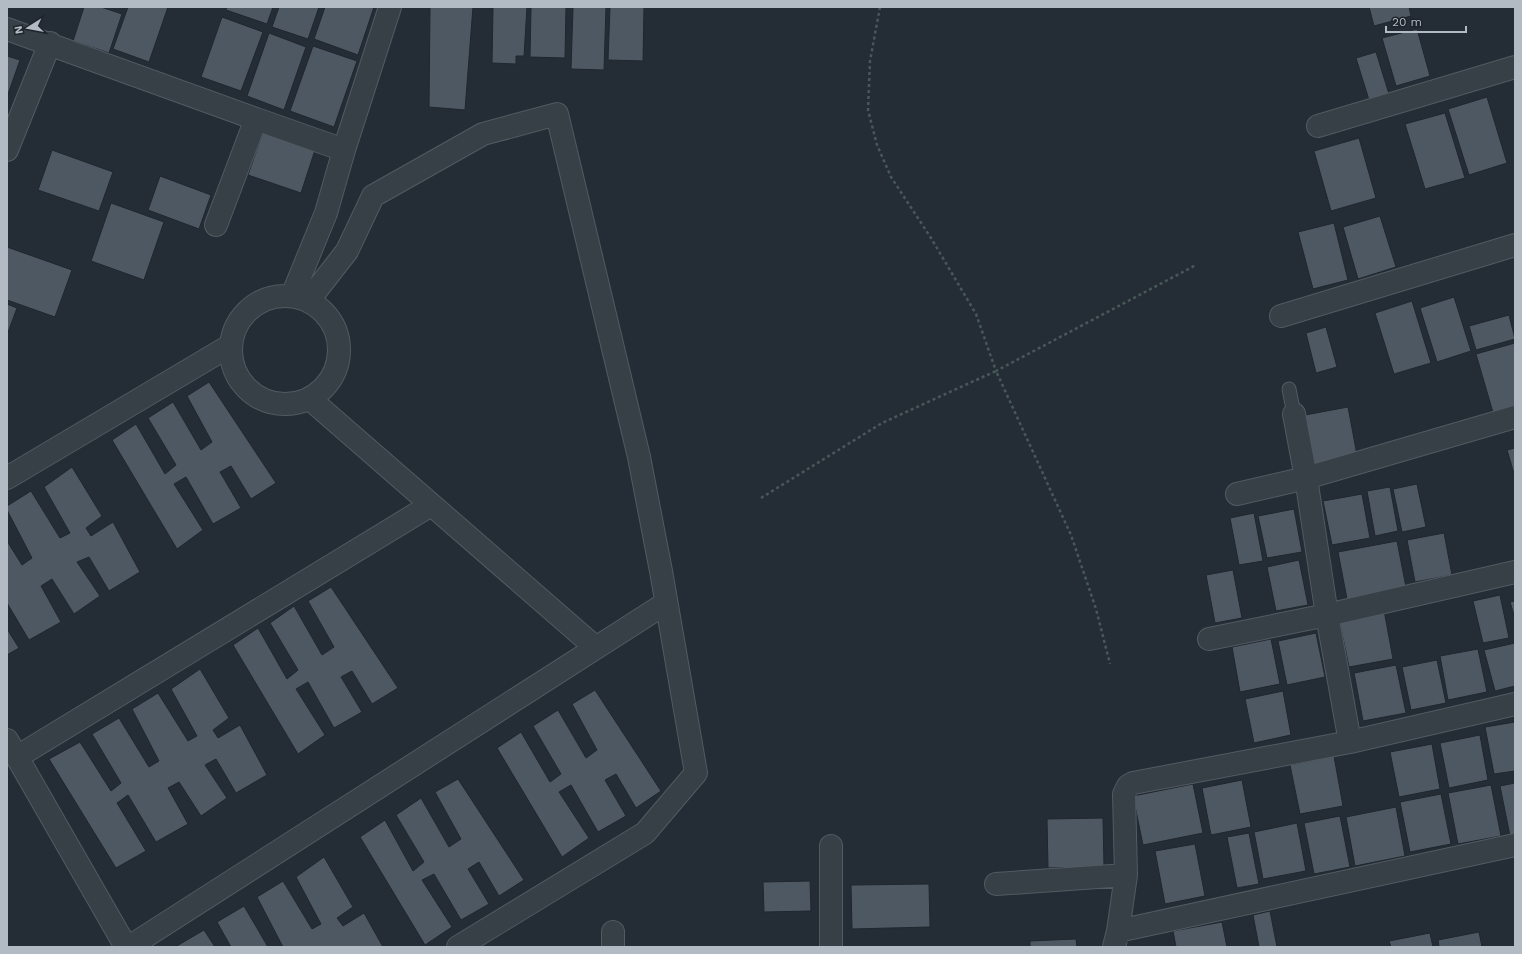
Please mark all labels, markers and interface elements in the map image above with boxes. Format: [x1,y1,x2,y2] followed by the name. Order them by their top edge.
[8,8,48,48] north arrow
[1386,8,1466,34] scale bar
[1392,15,1422,29] text: 20 m
[12,25,26,35] text: N

